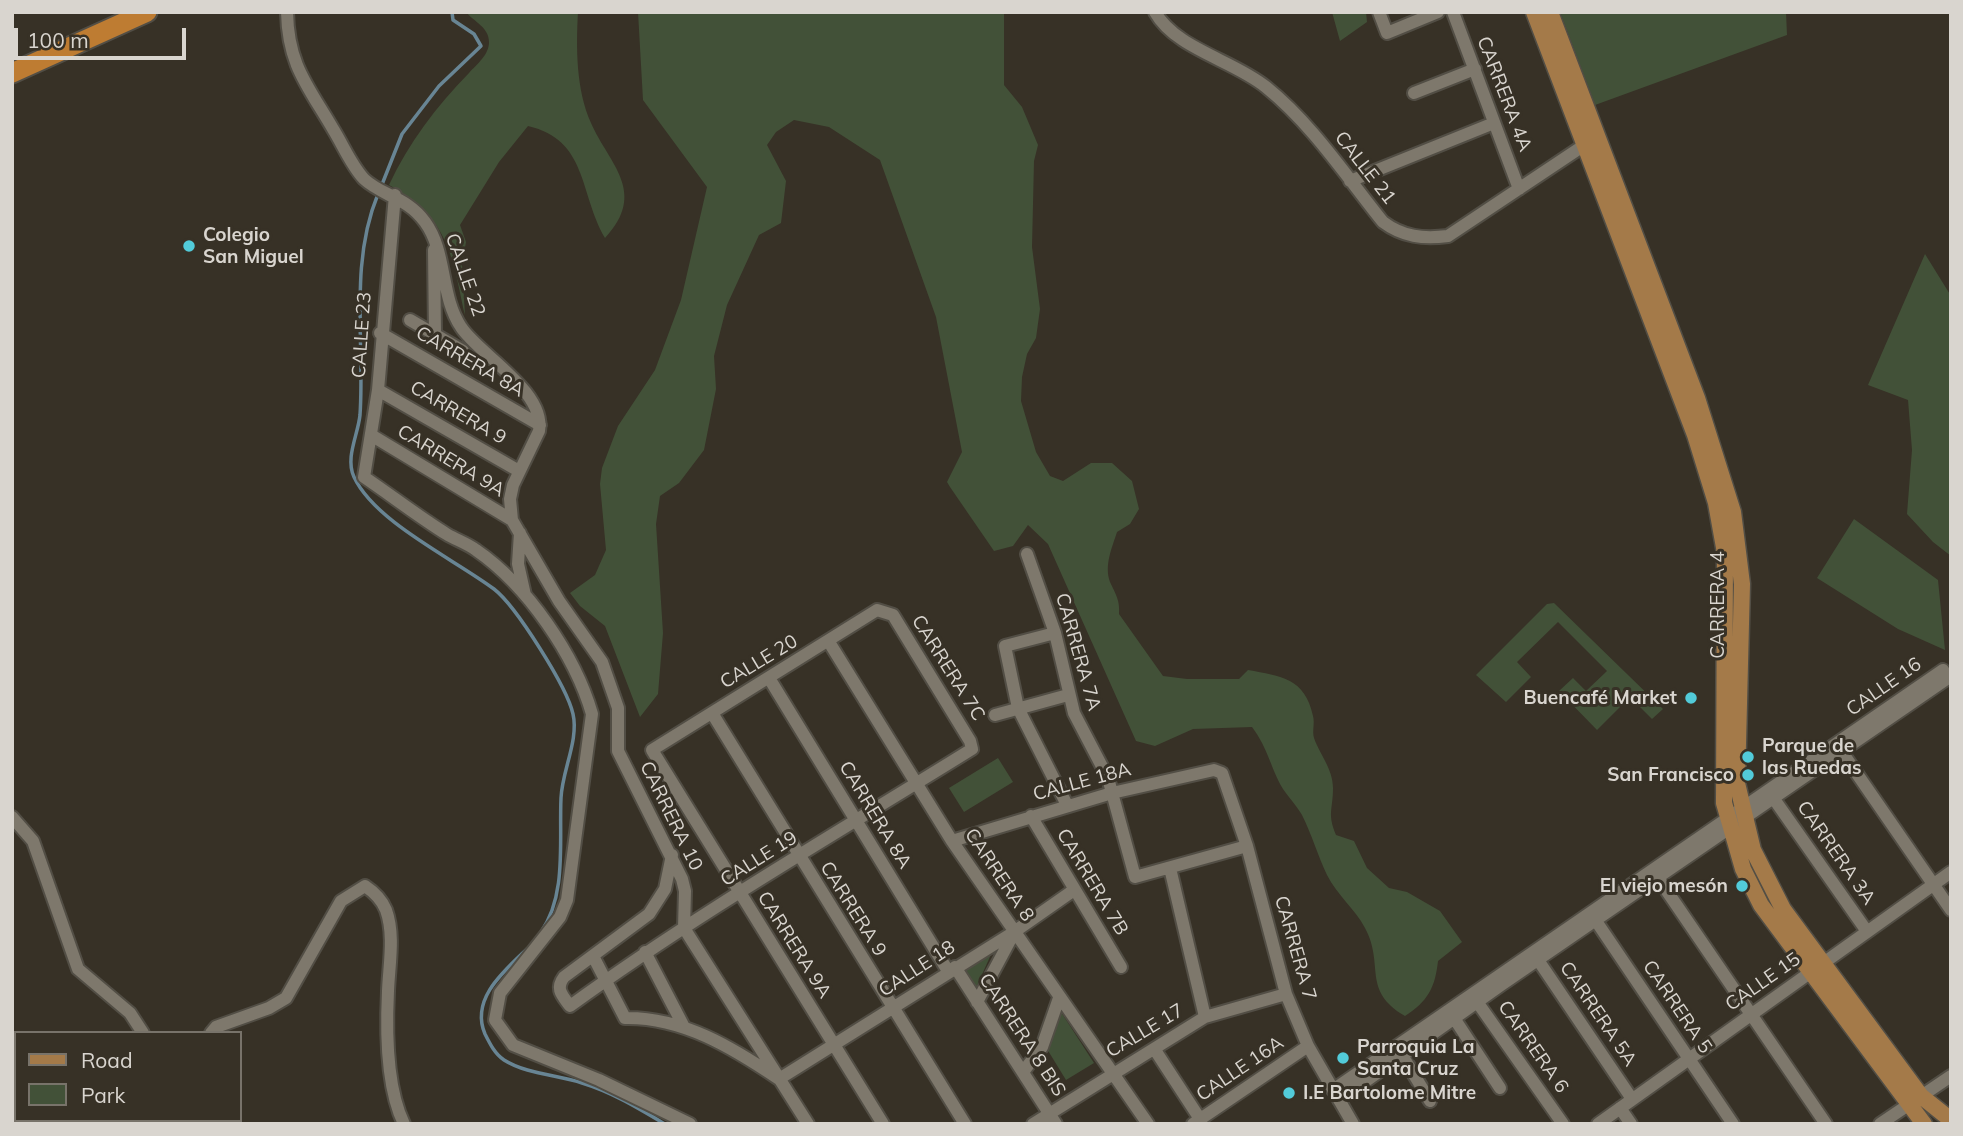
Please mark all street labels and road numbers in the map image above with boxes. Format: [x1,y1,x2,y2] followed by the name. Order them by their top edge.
[1472,33,1536,155] street label: CARRERA 4A
[1329,127,1401,209] street label: CALLE 21
[440,231,490,319] street label: CALLE 22
[348,291,376,379] street label: CALLE 23
[412,322,528,402] street label: CARRERA 8A
[406,376,510,450] street label: CARRERA 9
[393,420,509,502] street label: CARRERA 9A
[1707,551,1729,659] street label: CARRERA 4
[1050,591,1106,713] street label: CARRERA 7A
[906,611,990,725] street label: CARRERA 7C
[716,630,802,694] street label: CALLE 20
[1842,653,1926,721] street label: CALLE 16
[834,757,916,873] street label: CARRERA 8A
[635,758,707,874] street label: CARRERA 10
[1031,758,1133,806] street label: CALLE 18A
[1792,797,1880,909] street label: CARRERA 3A
[960,824,1038,926] street label: CARRERA 8
[1051,825,1133,939] street label: CARRERA 7B
[716,826,802,892] street label: CALLE 19
[815,857,891,961] street label: CARRERA 9
[752,888,836,1002] street label: CARRERA 9A
[1269,893,1321,1003] street label: CARRERA 7
[875,936,959,1002] street label: CALLE 18
[1721,948,1805,1016] street label: CALLE 15
[1638,956,1716,1058] street label: CARRERA 5
[1555,957,1641,1071] street label: CARRERA 5A
[974,969,1070,1101] street label: CARRERA 8 BIS
[1493,996,1573,1098] street label: CARRERA 6
[1102,999,1188,1063] street label: CALLE 17
[1192,1032,1288,1106] street label: CALLE 16A

